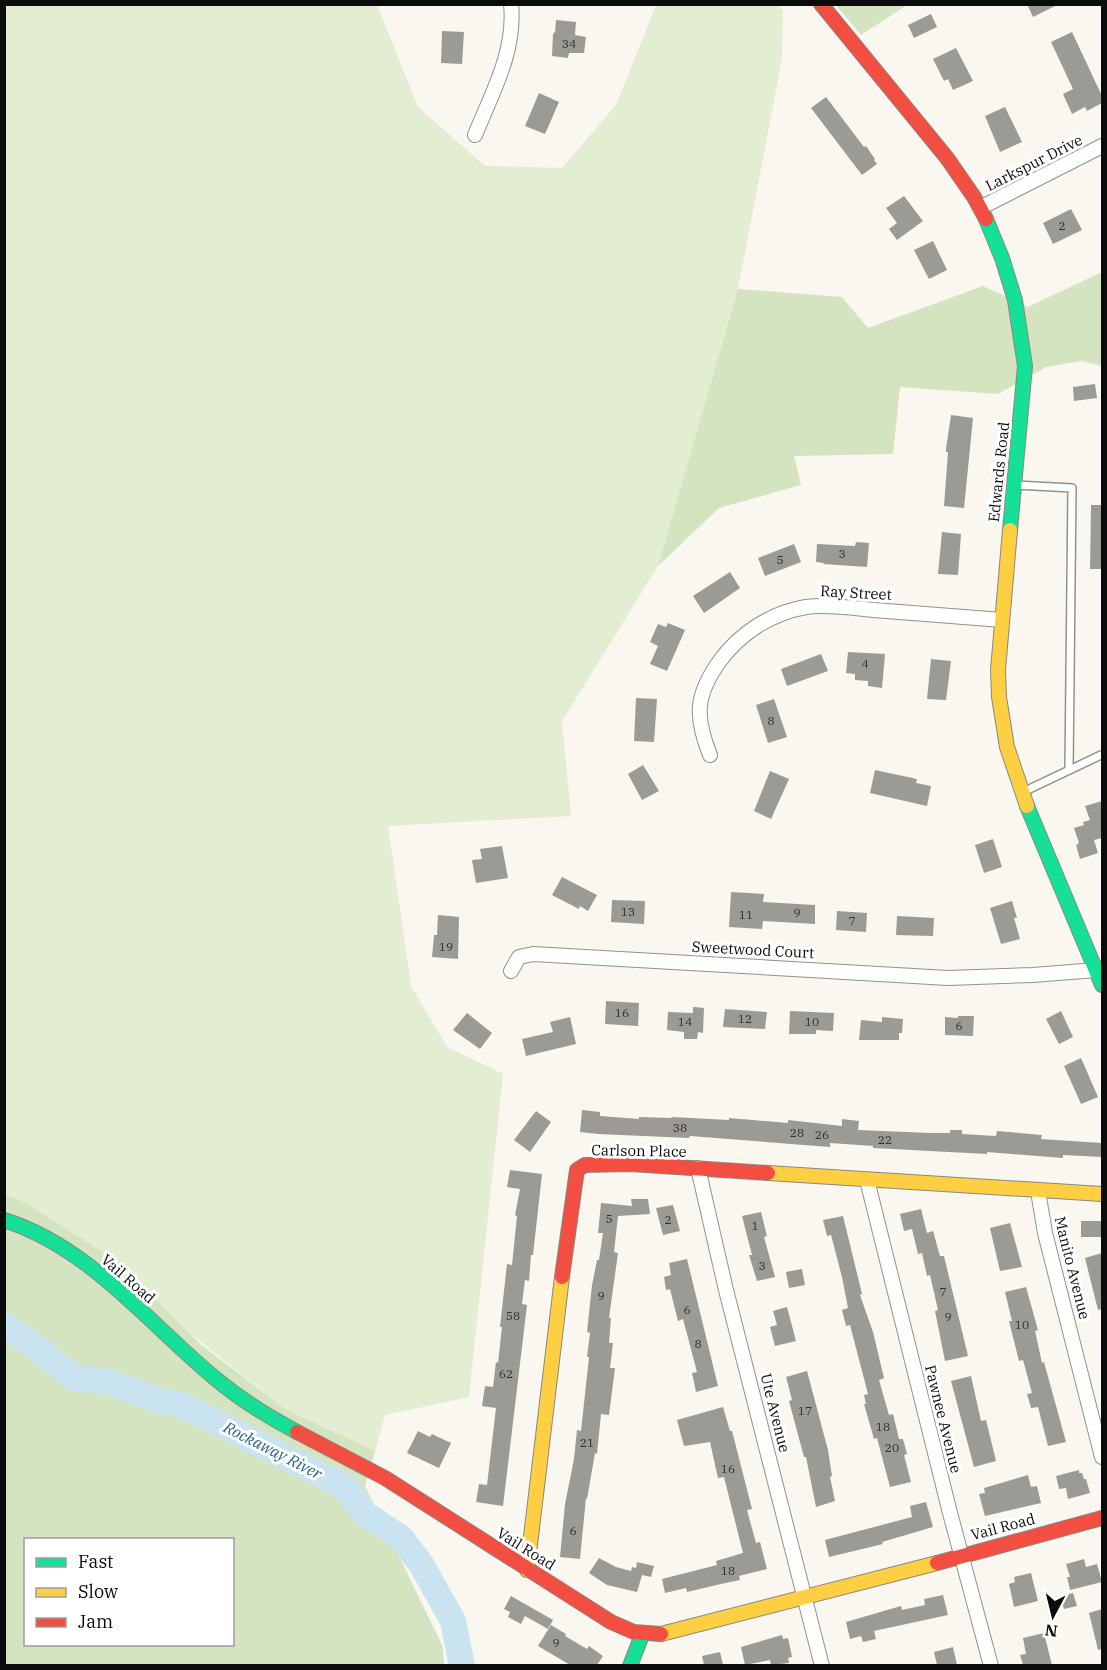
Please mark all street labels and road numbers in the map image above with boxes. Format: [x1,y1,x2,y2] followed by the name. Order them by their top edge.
[982,130,1085,195] street label: Larkspur Drive
[984,421,1013,523] street label: Edwards Road
[820,581,892,604] street label: Ray Street
[691,937,815,962] street label: Sweetwood Court
[591,1140,687,1161] street label: Carlson Place
[1051,1214,1094,1321] street label: Manito Avenue
[97,1250,159,1307] street label: Vail Road
[921,1363,966,1475] street label: Pawnee Avenue
[757,1371,794,1454] street label: Ute Avenue
[969,1509,1037,1544] street label: Vail Road
[493,1523,559,1574] street label: Vail Road

